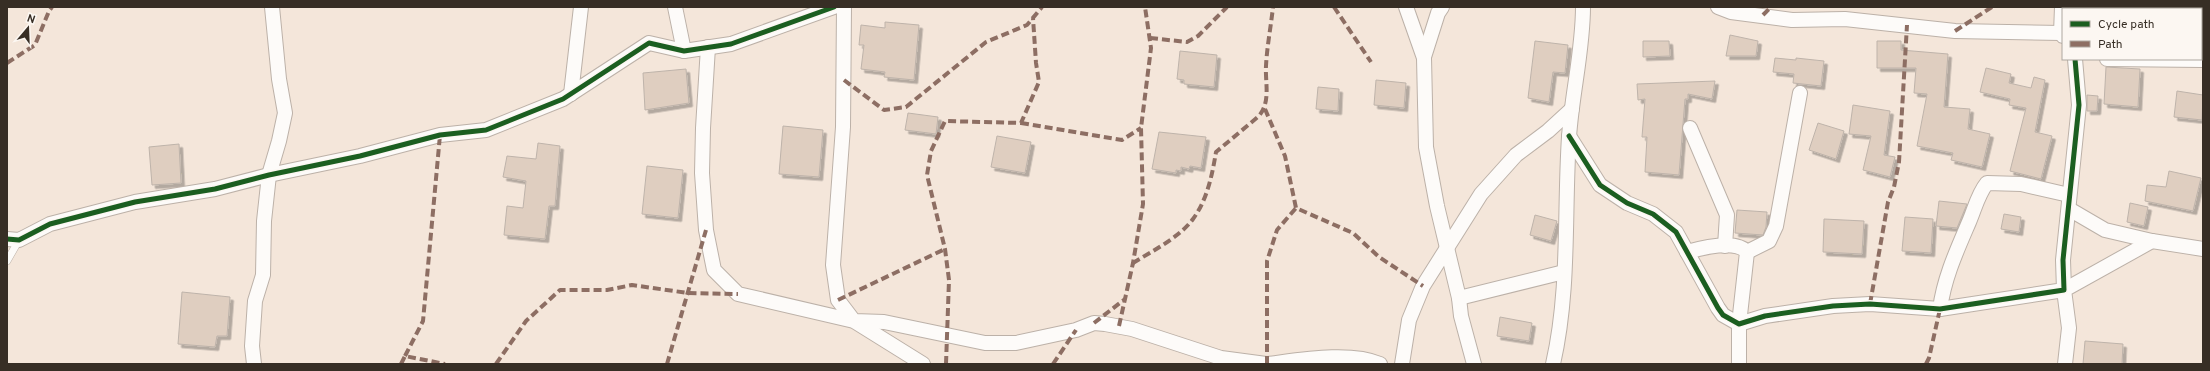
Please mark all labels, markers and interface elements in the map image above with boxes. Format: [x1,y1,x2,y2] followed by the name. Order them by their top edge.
[8,8,48,48] north arrow
[2062,8,2202,60] legend
[25,12,37,27] text: N
[2098,17,2155,33] text: Cycle path
[2098,37,2123,53] text: Path

